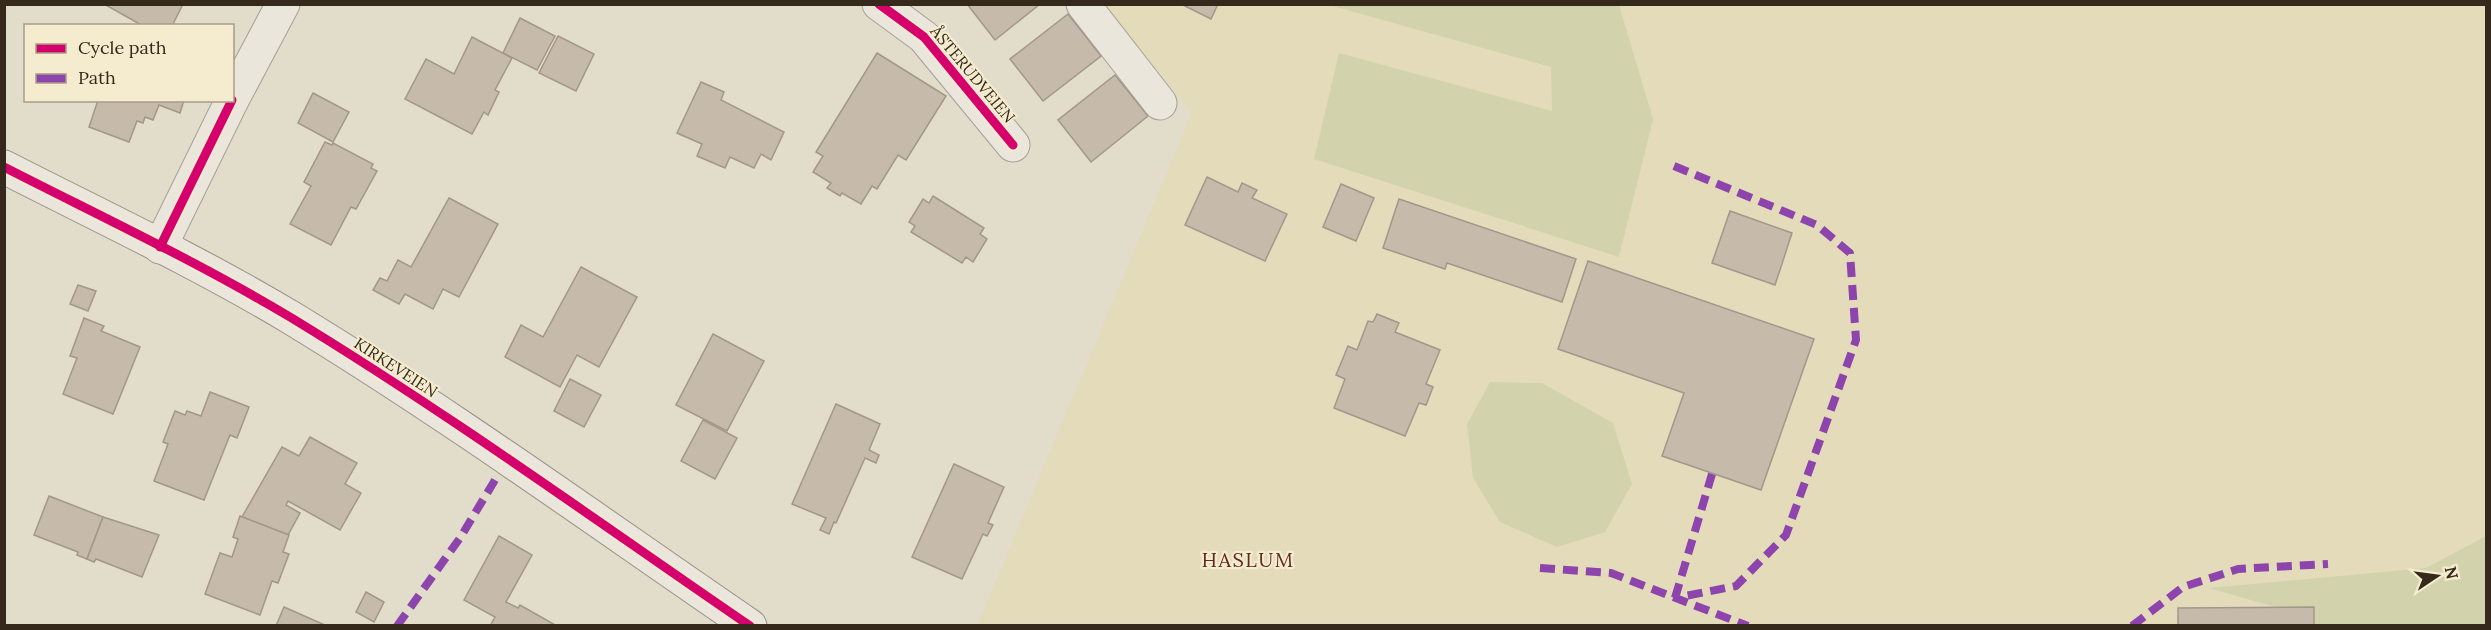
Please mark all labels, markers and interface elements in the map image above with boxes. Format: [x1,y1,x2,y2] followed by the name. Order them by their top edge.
[926,21,1020,127] street label: ÅSTERUDVEIEN
[24,24,234,102] legend
[78,36,167,59] text: Cycle path
[78,66,116,89] text: Path
[351,333,441,401] street label: KIRKEVEIEN
[2407,546,2467,606] north arrow
[1201,547,1295,572] district label: HASLUM
[2440,564,2463,581] text: N

